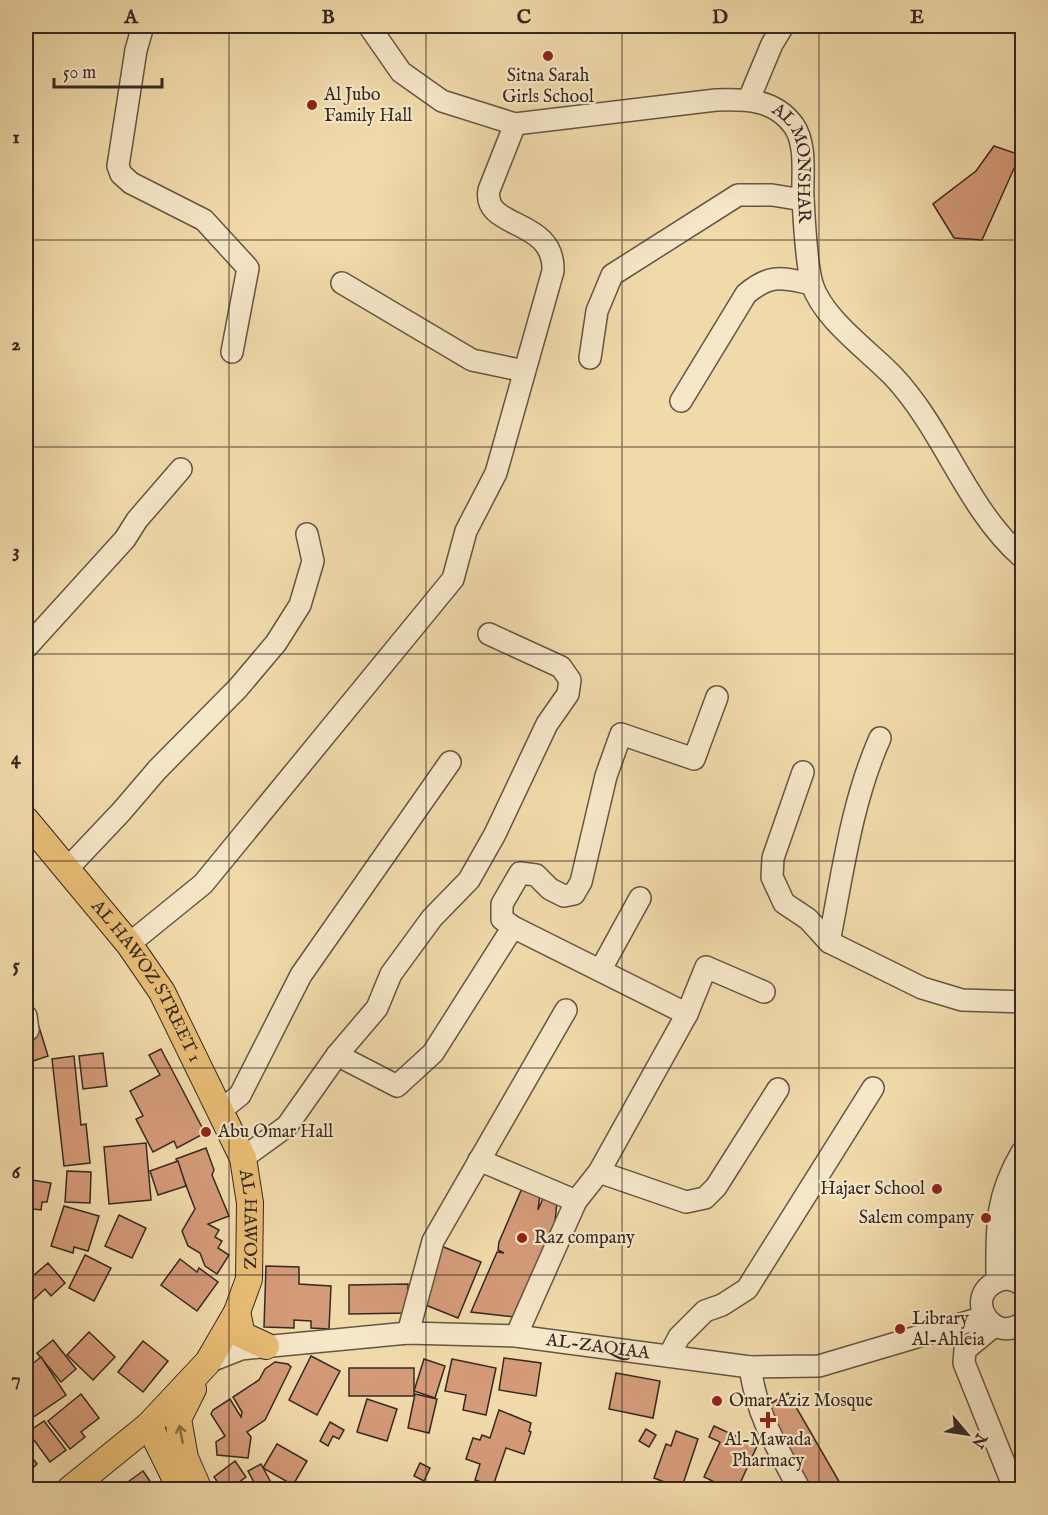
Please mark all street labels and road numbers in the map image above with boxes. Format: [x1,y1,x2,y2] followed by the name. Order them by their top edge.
[766,97,816,225] street label: AL MONSHAR
[85,895,206,1066] street label: AL HAWOZ STREET 1
[233,1167,262,1270] street label: AL HAWOZ
[544,1328,652,1365] street label: AL-ZAQIAA

